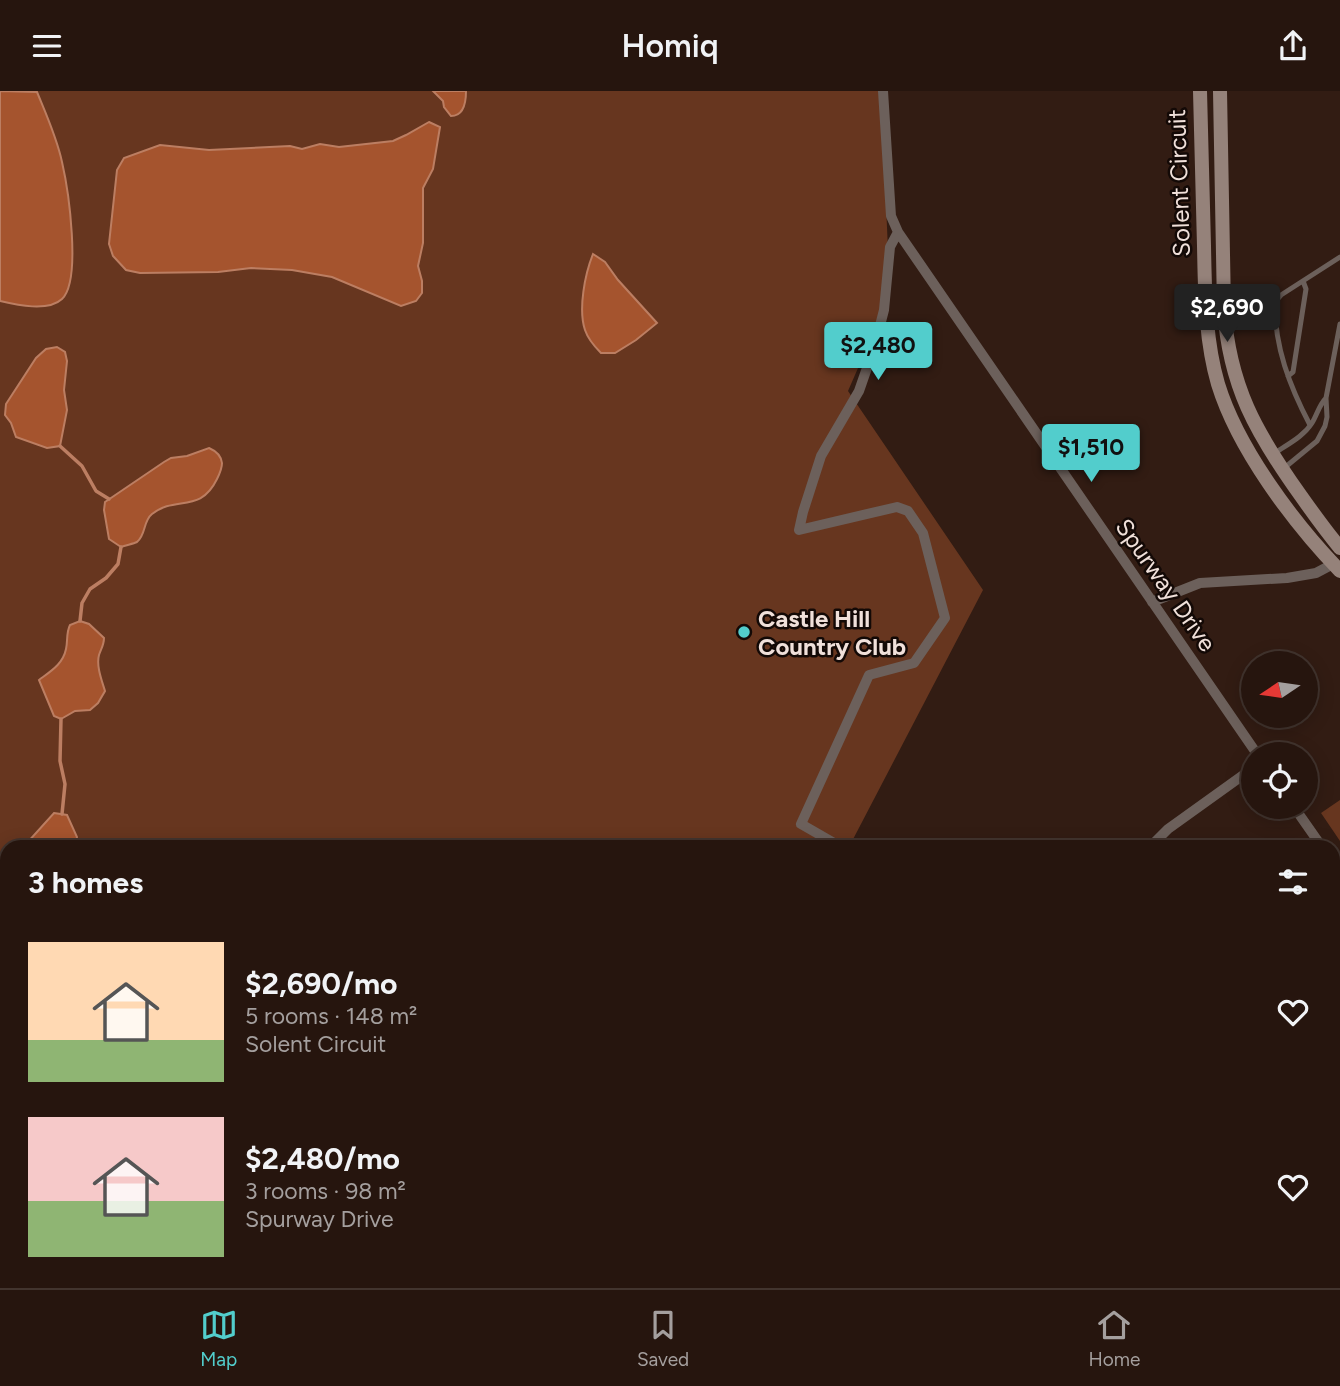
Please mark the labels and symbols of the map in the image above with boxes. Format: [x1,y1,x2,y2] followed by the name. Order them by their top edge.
[1162,109,1196,257] street label: Solent Circuit
[1170,285,1284,344] pin: $2,690
[821,323,935,382] pin: $2,480
[1034,425,1148,484] pin: $1,510
[1110,513,1222,657] street label: Spurway Drive
[758,604,906,661] place label: Castle Hill Country Club
[736,624,752,640] marker: Castle Hill Country Club
[1241,651,1318,728] north arrow

